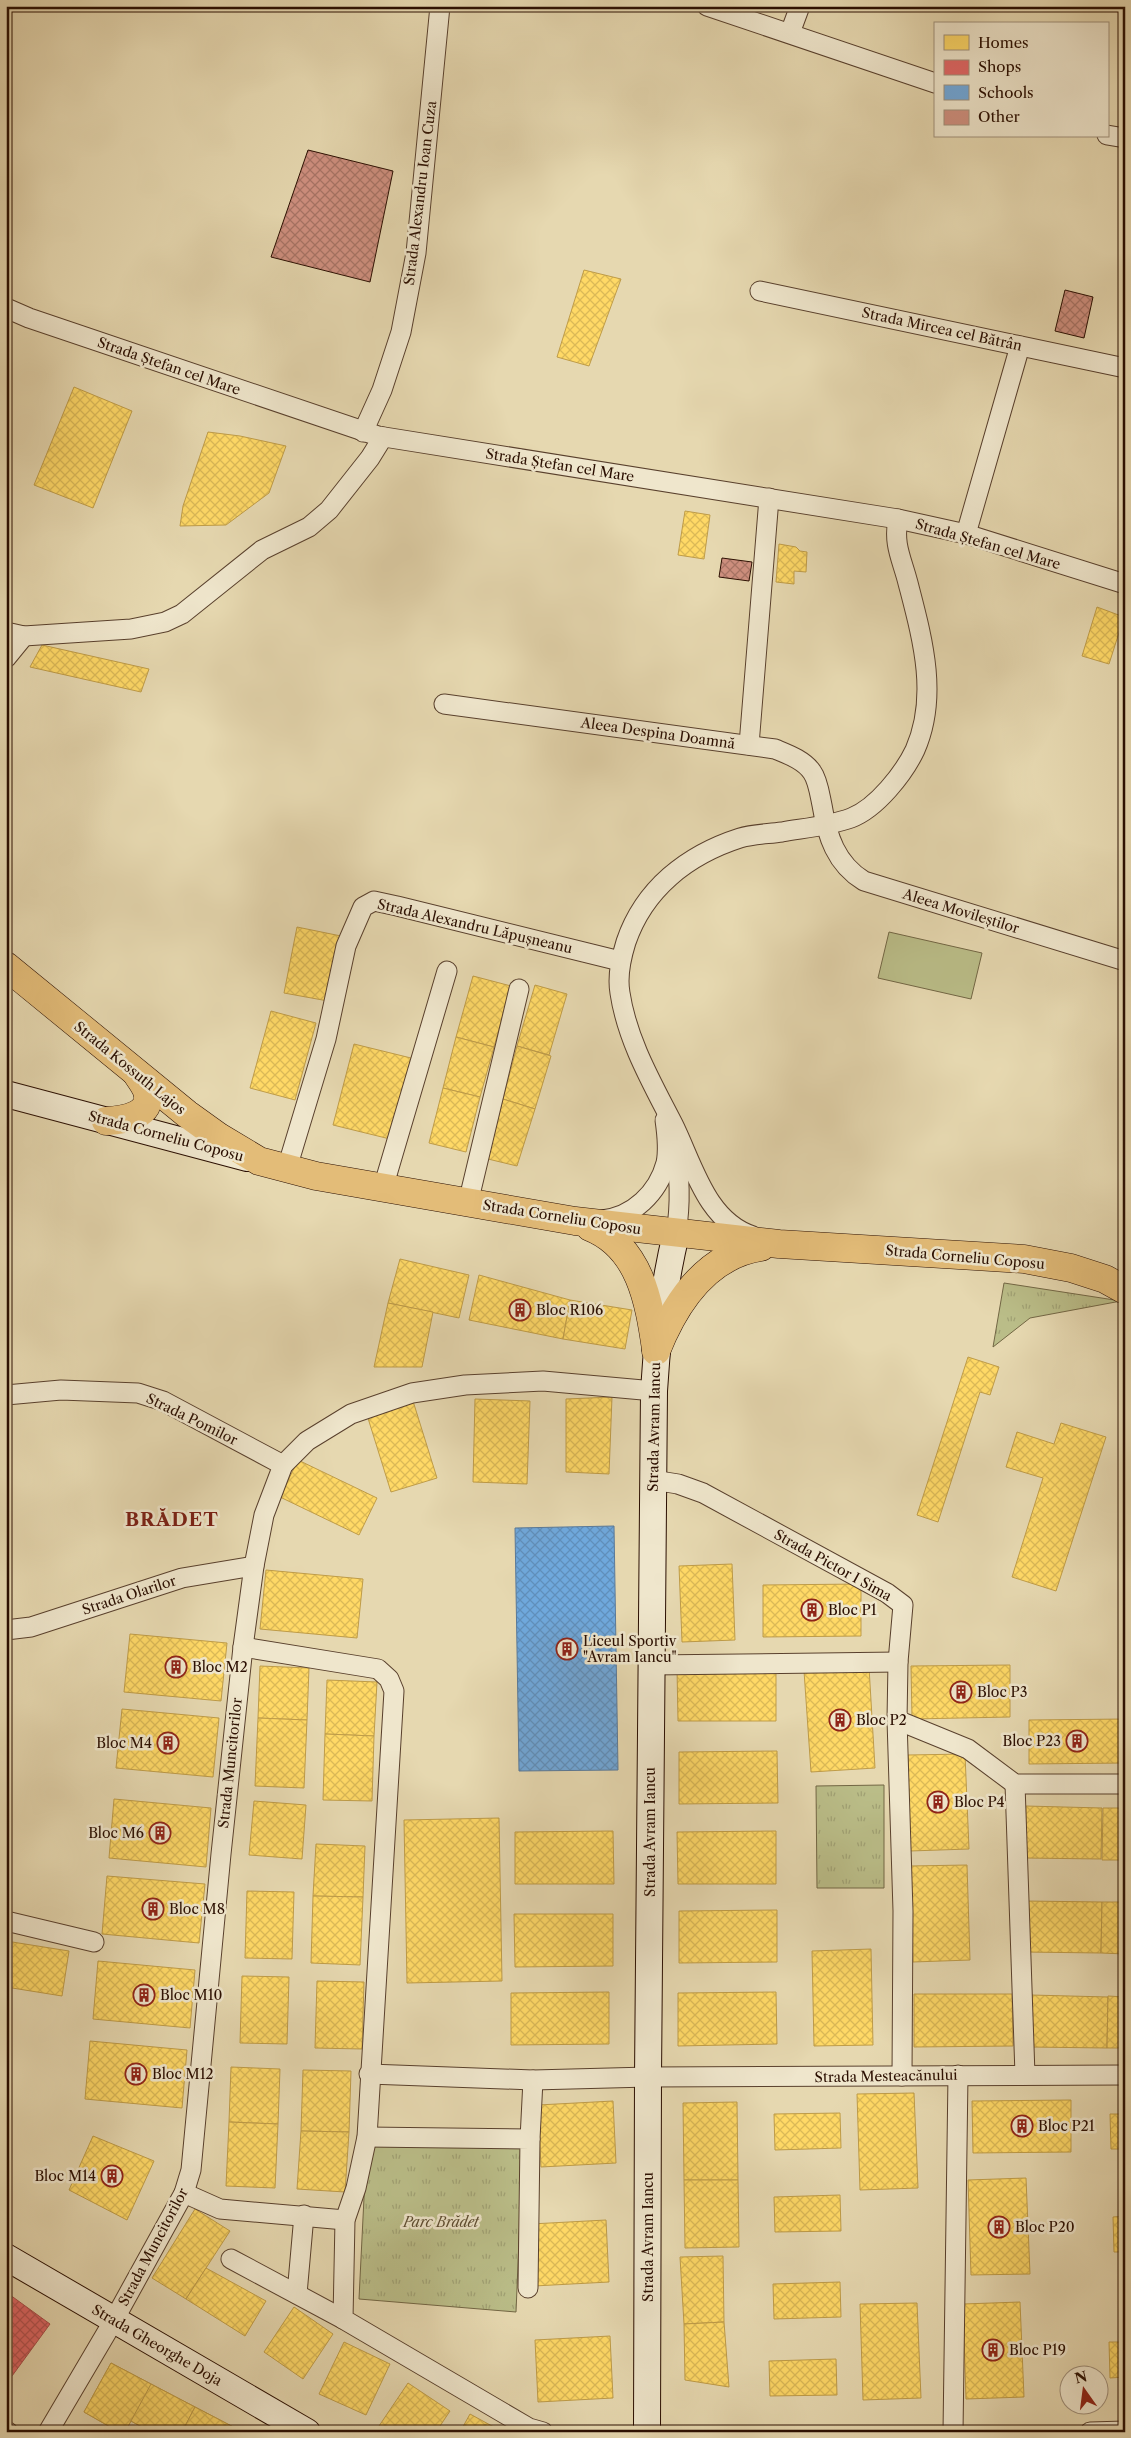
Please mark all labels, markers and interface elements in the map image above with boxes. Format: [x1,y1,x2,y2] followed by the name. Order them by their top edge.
[934,22,1108,138] legend
[978,33,1029,52] text: Homes
[978,57,1021,76] text: Shops
[978,83,1034,102] text: Schools
[400,99,440,286] street label: Strada Alexandru Ioan Cuza
[978,107,1021,126] text: Other
[860,303,1024,355] street label: Strada Mircea cel Bătrân
[95,333,243,399] street label: Strada Ștefan cel Mare
[484,444,636,486] street label: Strada Ștefan cel Mare
[913,515,1063,573] street label: Strada Ștefan cel Mare
[579,713,737,753] street label: Aleea Despina Doamnă
[900,884,1022,937] street label: Aleea Movileștilor
[376,895,575,957] street label: Strada Alexandru Lăpușneanu
[71,1017,189,1119] street label: Strada Kossuth Lajos
[86,1107,246,1165] street label: Strada Corneliu Coposu
[482,1196,643,1238] street label: Strada Corneliu Coposu
[885,1241,1046,1273] street label: Strada Corneliu Coposu
[508,1298,532,1322] building icon: Bloc R106
[536,1301,603,1319] place label: Bloc R106
[644,1362,664,1492] street label: Strada Avram Iancu
[143,1389,241,1449] street label: Strada Pomilor
[125,1508,219,1531] district label: BRĂDET
[771,1525,896,1605] street label: Strada Pictor I Sima
[80,1571,178,1619] street label: Strada Olarilor
[800,1598,824,1622] building icon: Bloc P1
[828,1601,877,1619] place label: Bloc P1
[583,1632,677,1666] place label: Liceul Sportiv "Avram Iancu"
[555,1637,579,1661] building icon: Liceul Sportiv "Avram Iancu"
[164,1655,188,1679] building icon: Bloc M2
[192,1658,248,1676] place label: Bloc M2
[949,1680,973,1704] building icon: Bloc P3
[977,1683,1027,1701] place label: Bloc P3
[214,1697,246,1829] street label: Strada Muncitorilor
[828,1708,852,1732] building icon: Bloc P2
[856,1711,907,1729] place label: Bloc P2
[1065,1729,1089,1753] building icon: Bloc P23
[156,1731,180,1755] building icon: Bloc M4
[1002,1732,1061,1750] place label: Bloc P23
[96,1734,152,1752] place label: Bloc M4
[641,1767,659,1897] street label: Strada Avram Iancu
[926,1790,950,1814] building icon: Bloc P4
[954,1793,1005,1811] place label: Bloc P4
[148,1821,172,1845] building icon: Bloc M6
[88,1824,144,1842] place label: Bloc M6
[141,1897,165,1921] building icon: Bloc M8
[169,1900,225,1918] place label: Bloc M8
[132,1983,156,2007] building icon: Bloc M10
[160,1986,223,2004] place label: Bloc M10
[124,2062,148,2086] building icon: Bloc M12
[152,2065,214,2083] place label: Bloc M12
[814,2066,958,2086] street label: Strada Mesteacănului
[1010,2114,1034,2138] building icon: Bloc P21
[1038,2117,1095,2135] place label: Bloc P21
[100,2164,124,2188] building icon: Bloc M14
[34,2167,96,2185] place label: Bloc M14
[639,2172,657,2302] street label: Strada Avram Iancu
[114,2185,192,2309] street label: Strada Muncitorilor
[402,2213,480,2231] park label: Parc Brădet
[987,2215,1011,2239] building icon: Bloc P20
[1015,2218,1075,2236] place label: Bloc P20
[89,2300,226,2390] street label: Strada Gheorghe Doja
[981,2338,1005,2362] building icon: Bloc P19
[1009,2341,1066,2359] place label: Bloc P19
[1058,2366,1108,2416] north arrow
[1073,2367,1089,2388] text: N

